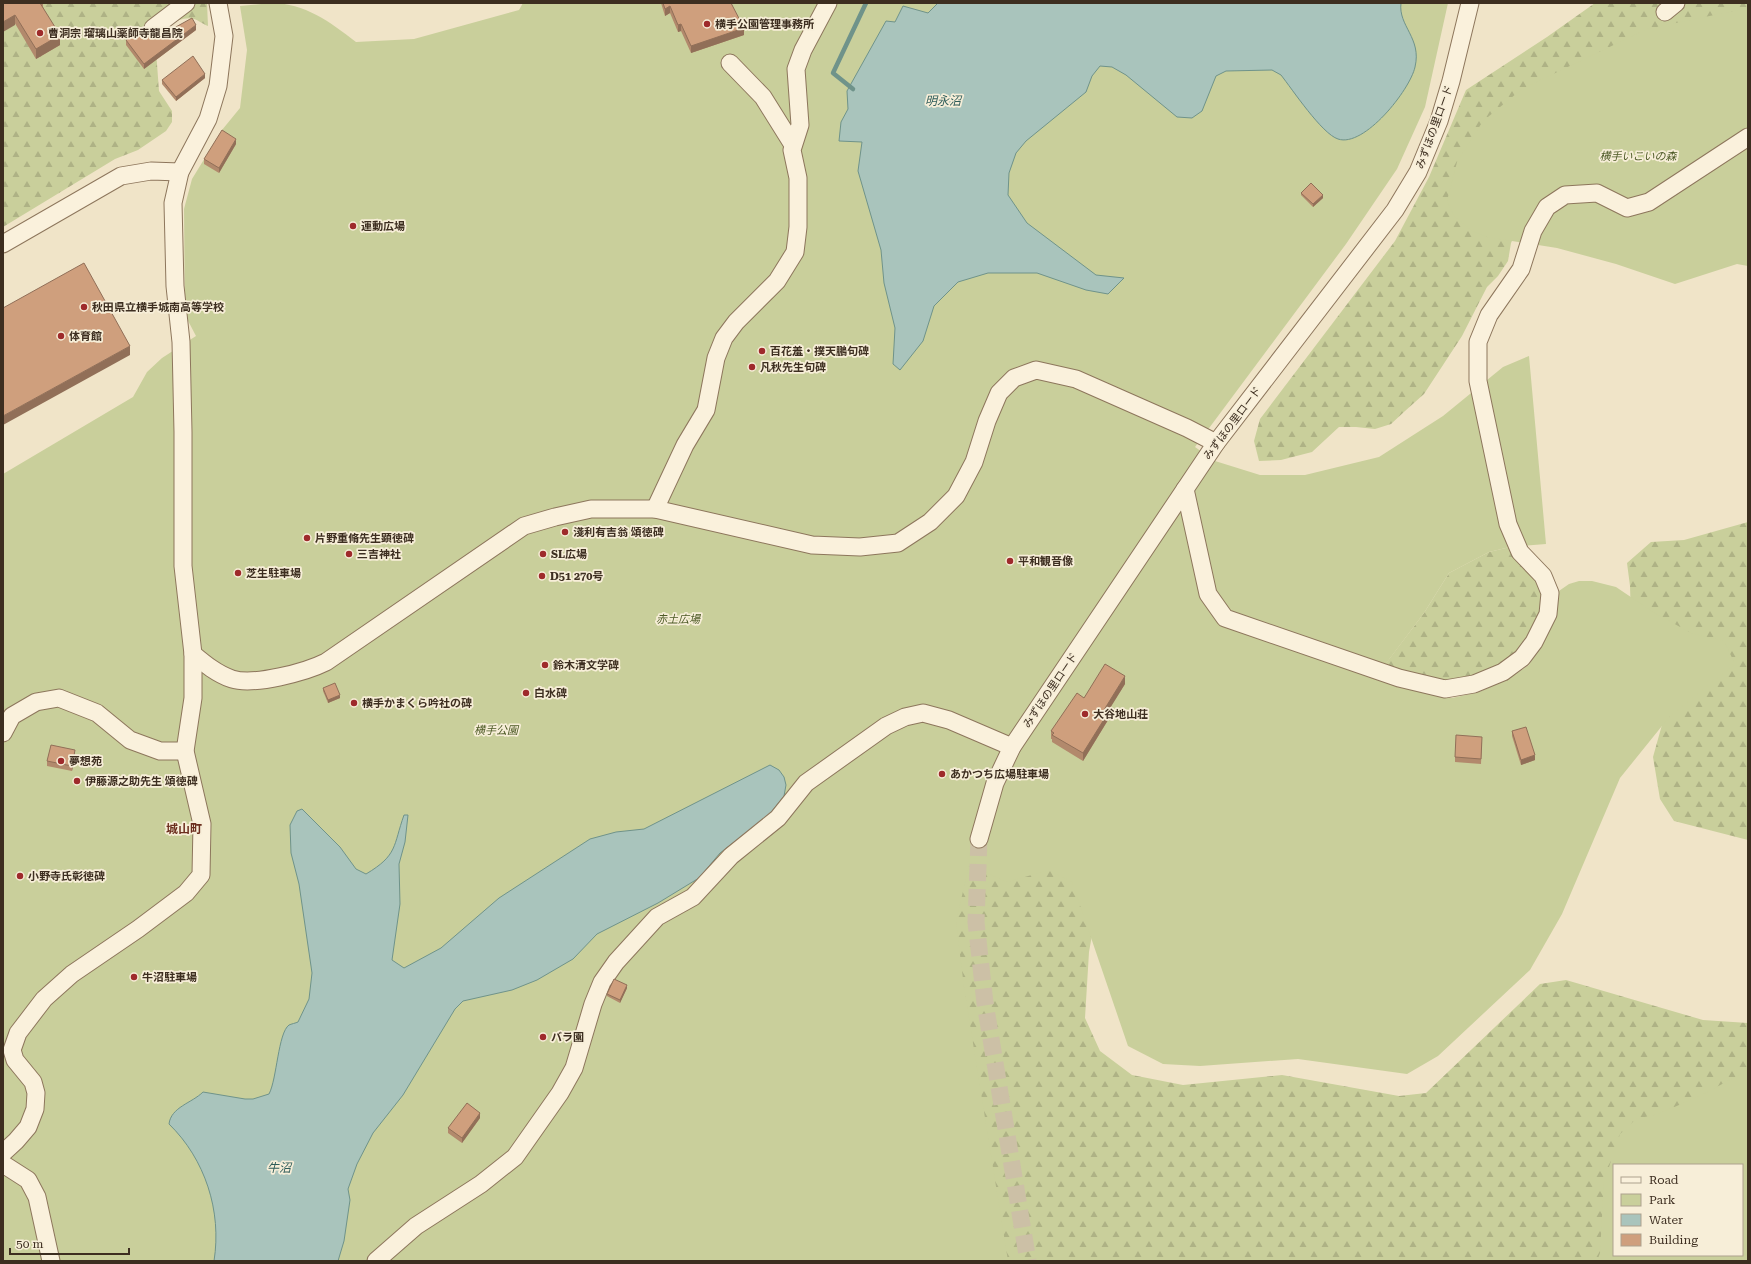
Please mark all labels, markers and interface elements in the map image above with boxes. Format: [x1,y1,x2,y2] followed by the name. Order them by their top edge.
[715,18,814,31] place label: 横手公園管理事務所
[702,19,712,29] marker: 横手公園管理事務所
[48,27,183,40] place label: 曹洞宗 瑠璃山薬師寺龍昌院
[35,28,45,38] marker: 曹洞宗 瑠璃山薬師寺龍昌院
[1413,84,1456,171] street label: みずほの里ロード
[925,94,963,108] water label: 明永沼
[1600,150,1677,163] park label: 横手いこいの森
[361,220,405,233] place label: 運動広場
[348,221,358,231] marker: 運動広場
[92,301,224,314] place label: 秋田県立横手城南高等学校
[79,302,89,312] marker: 秋田県立横手城南高等学校
[69,330,102,343] place label: 体育館
[56,331,66,341] marker: 体育館
[770,345,869,358] place label: 百花羞・撲天鵬句碑
[757,346,767,356] marker: 百花羞・撲天鵬句碑
[760,361,826,374] place label: 凡秋先生句碑
[747,362,757,372] marker: 凡秋先生句碑
[1201,384,1264,462] street label: みずほの里ロード
[573,526,664,539] place label: 淺利有吉翁 頌徳碑
[560,527,570,537] marker: 淺利有吉翁 頌徳碑
[315,532,414,545] place label: 片野重脩先生顕徳碑
[302,533,312,543] marker: 片野重脩先生顕徳碑
[357,548,401,561] place label: 三吉神社
[551,548,587,561] place label: SL広場
[344,549,354,559] marker: 三吉神社
[538,549,548,559] marker: SL広場
[1018,555,1073,568] place label: 平和観音像
[1005,556,1015,566] marker: 平和観音像
[246,567,301,580] place label: 芝生駐車場
[233,568,243,578] marker: 芝生駐車場
[550,570,603,583] place label: D51 270号
[537,571,547,581] marker: D51 270号
[656,613,702,626] park label: 赤土広場
[1020,650,1080,730] street label: みずほの里ロード
[553,659,619,672] place label: 鈴木清文学碑
[540,660,550,670] marker: 鈴木清文学碑
[534,687,567,700] place label: 白水碑
[521,688,531,698] marker: 白水碑
[362,697,472,710] place label: 横手かまくら吟社の碑
[349,698,359,708] marker: 横手かまくら吟社の碑
[1093,708,1148,721] place label: 大谷地山荘
[1080,709,1090,719] marker: 大谷地山荘
[474,724,520,737] park label: 横手公園
[69,755,102,768] place label: 夢想苑
[56,756,66,766] marker: 夢想苑
[950,768,1049,781] place label: あかつち広場駐車場
[937,769,947,779] marker: あかつち広場駐車場
[85,775,198,788] place label: 伊藤源之助先生 頌徳碑
[72,776,82,786] marker: 伊藤源之助先生 頌徳碑
[166,822,202,836] district label: 城山町
[28,870,105,883] place label: 小野寺氏彰徳碑
[15,871,25,881] marker: 小野寺氏彰徳碑
[142,971,197,984] place label: 牛沼駐車場
[129,972,139,982] marker: 牛沼駐車場
[551,1031,584,1044] place label: バラ園
[538,1032,548,1042] marker: バラ園
[267,1161,293,1175] water label: 牛沼
[1613,1164,1743,1256] legend
[1649,1173,1679,1187] text: Road
[1649,1193,1676,1207] text: Park
[1649,1213,1683,1227] text: Water
[10,1230,129,1256] scale bar
[1649,1233,1698,1247] text: Building
[16,1237,43,1251] text: 50 m

